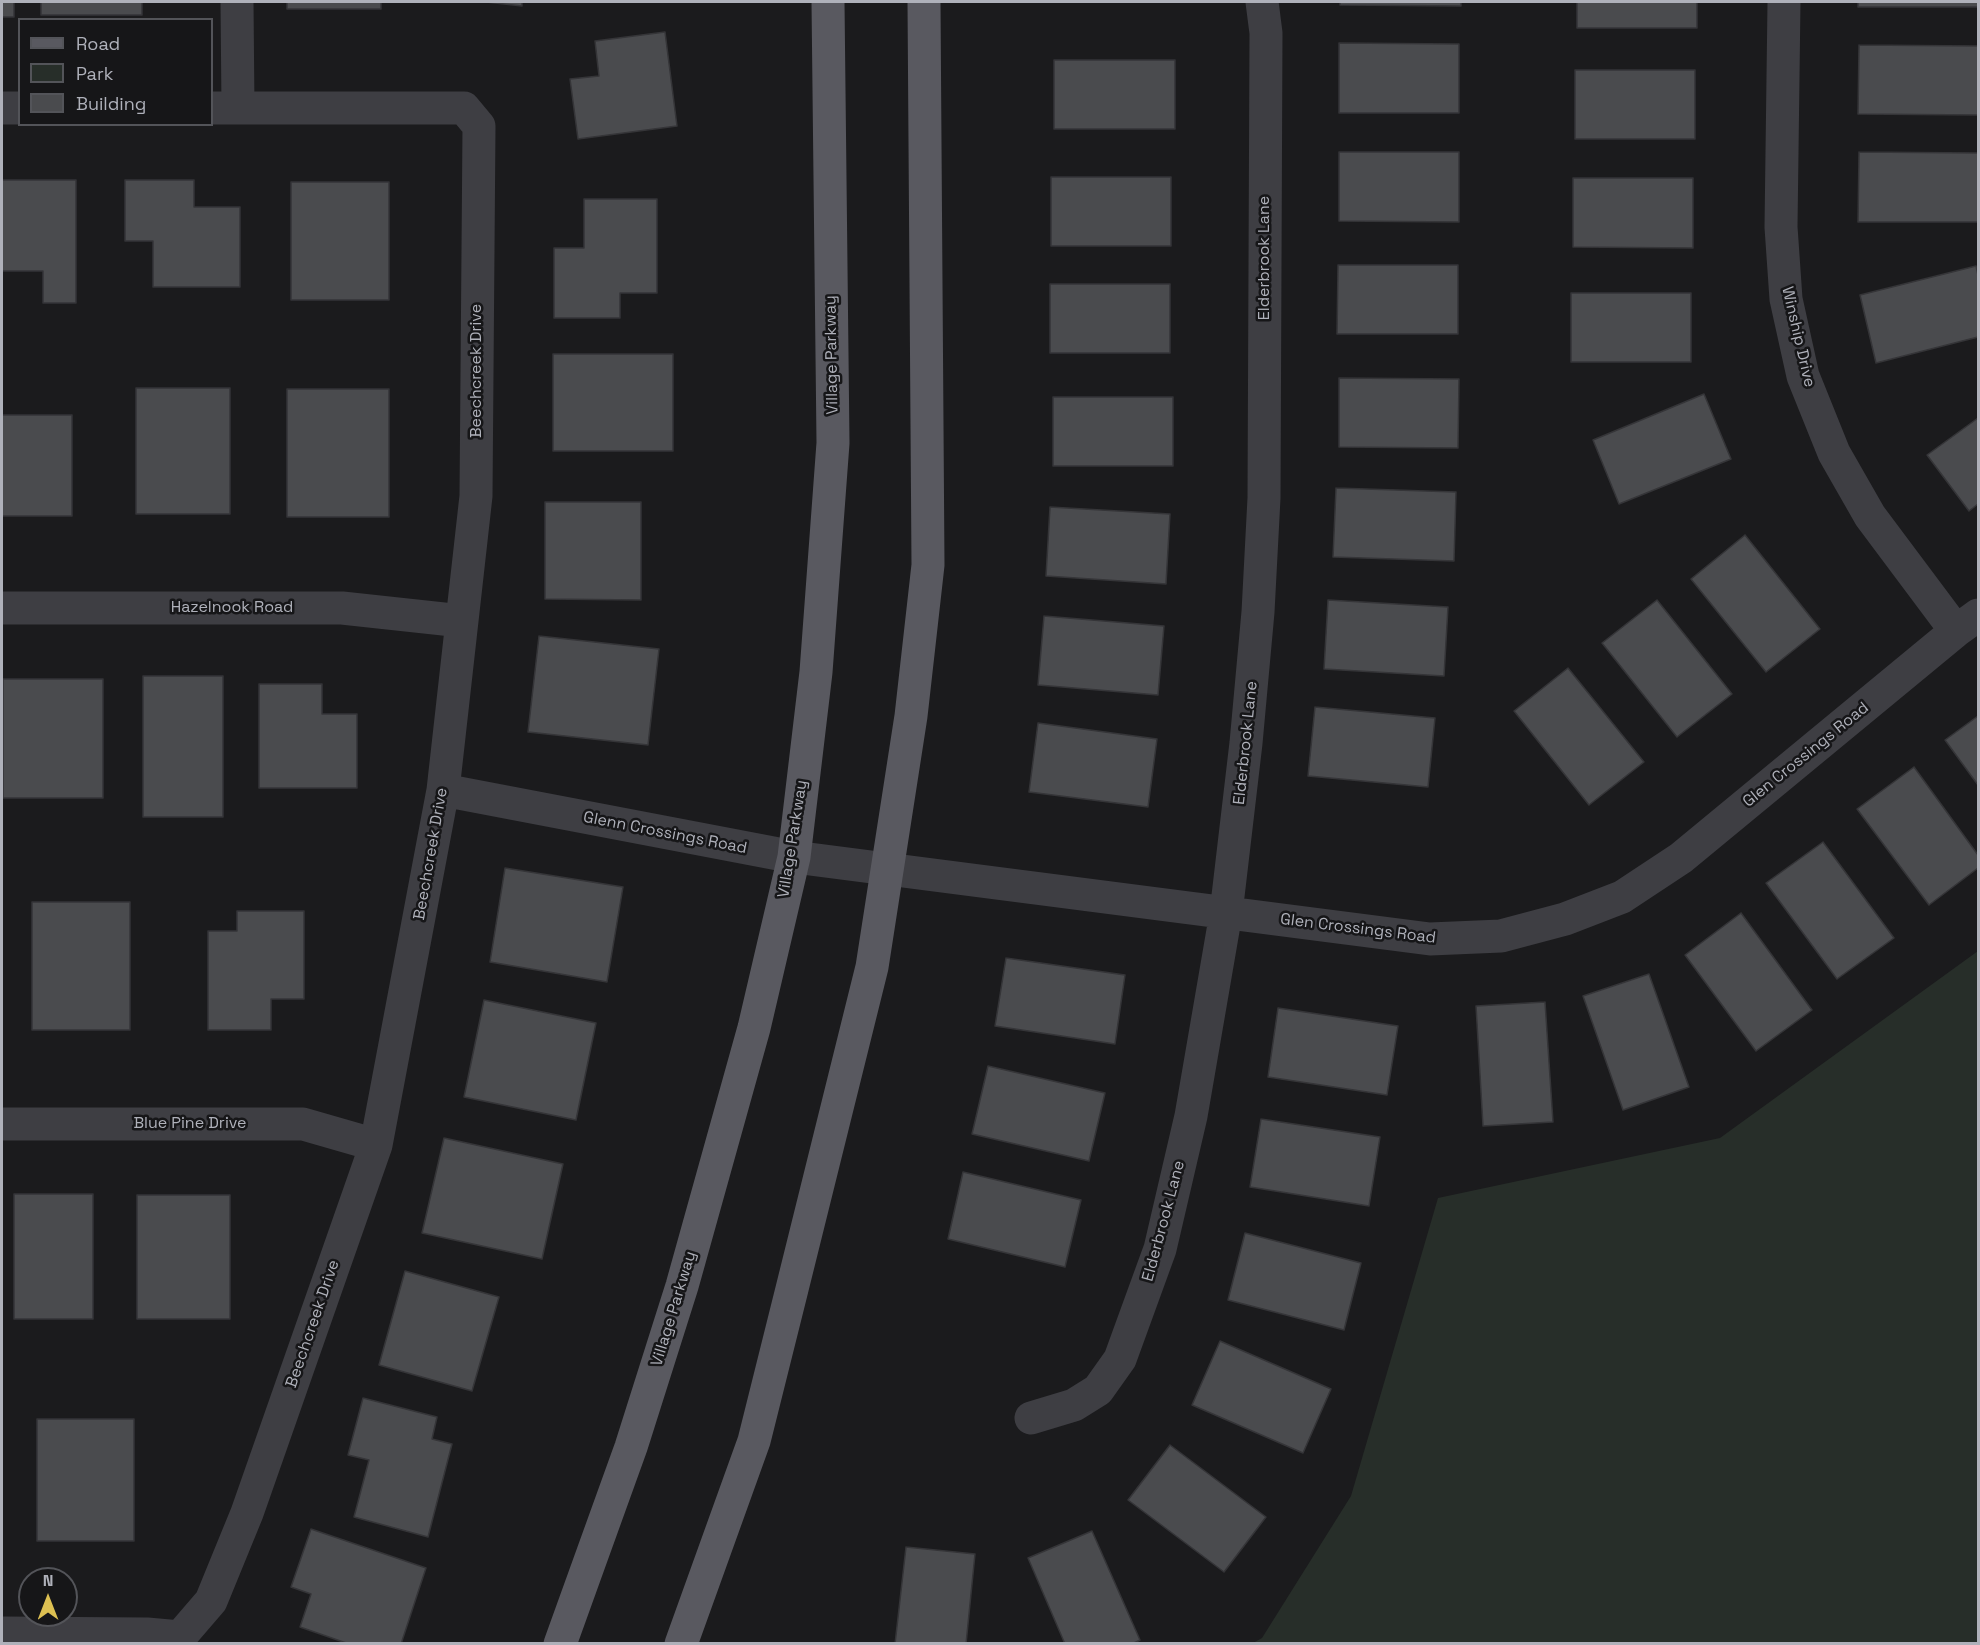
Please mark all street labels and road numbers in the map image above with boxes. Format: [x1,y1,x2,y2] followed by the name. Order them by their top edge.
[1255,196,1275,320] street label: Elderbrook Lane
[1777,285,1819,389] street label: Winship Drive
[821,295,843,415] street label: Village Parkway
[467,304,487,438] street label: Beechcreek Drive
[171,598,293,618] street label: Hazelnook Road
[1230,680,1262,806] street label: Elderbrook Lane
[1739,698,1873,812] street label: Glen Crossings Road
[774,779,812,899] street label: Village Parkway
[410,786,452,922] street label: Beechcreek Drive
[582,808,748,858] street label: Glenn Crossings Road
[1279,910,1437,948] street label: Glen Crossings Road
[133,1114,247,1134] street label: Blue Pine Drive
[1139,1158,1189,1284] street label: Elderbrook Lane
[647,1249,701,1369] street label: Village Parkway
[282,1257,344,1391] street label: Beechcreek Drive

